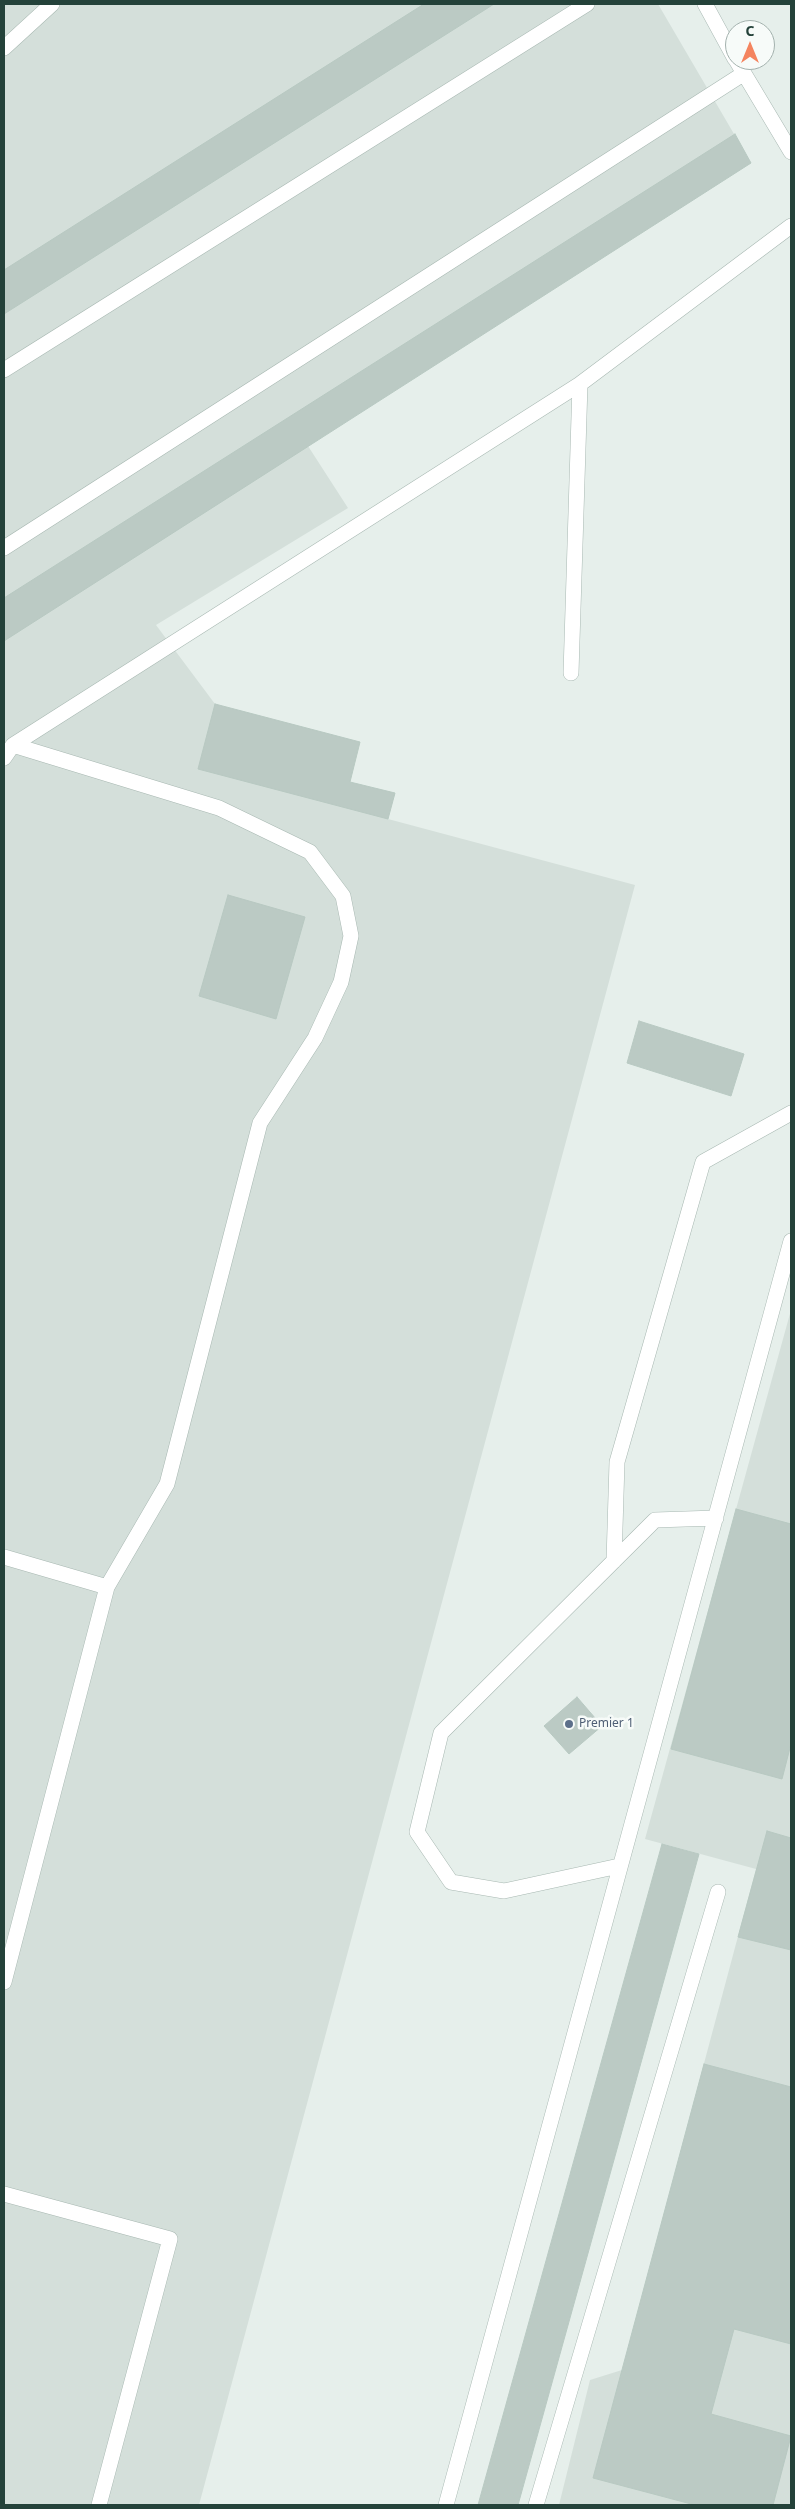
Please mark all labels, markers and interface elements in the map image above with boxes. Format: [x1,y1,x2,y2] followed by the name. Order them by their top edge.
[725,20,775,70] north arrow
[745,21,755,40] text: С
[579,1717,634,1731] place label: Premier 1
[563,1718,575,1730] marker: Premier 1

